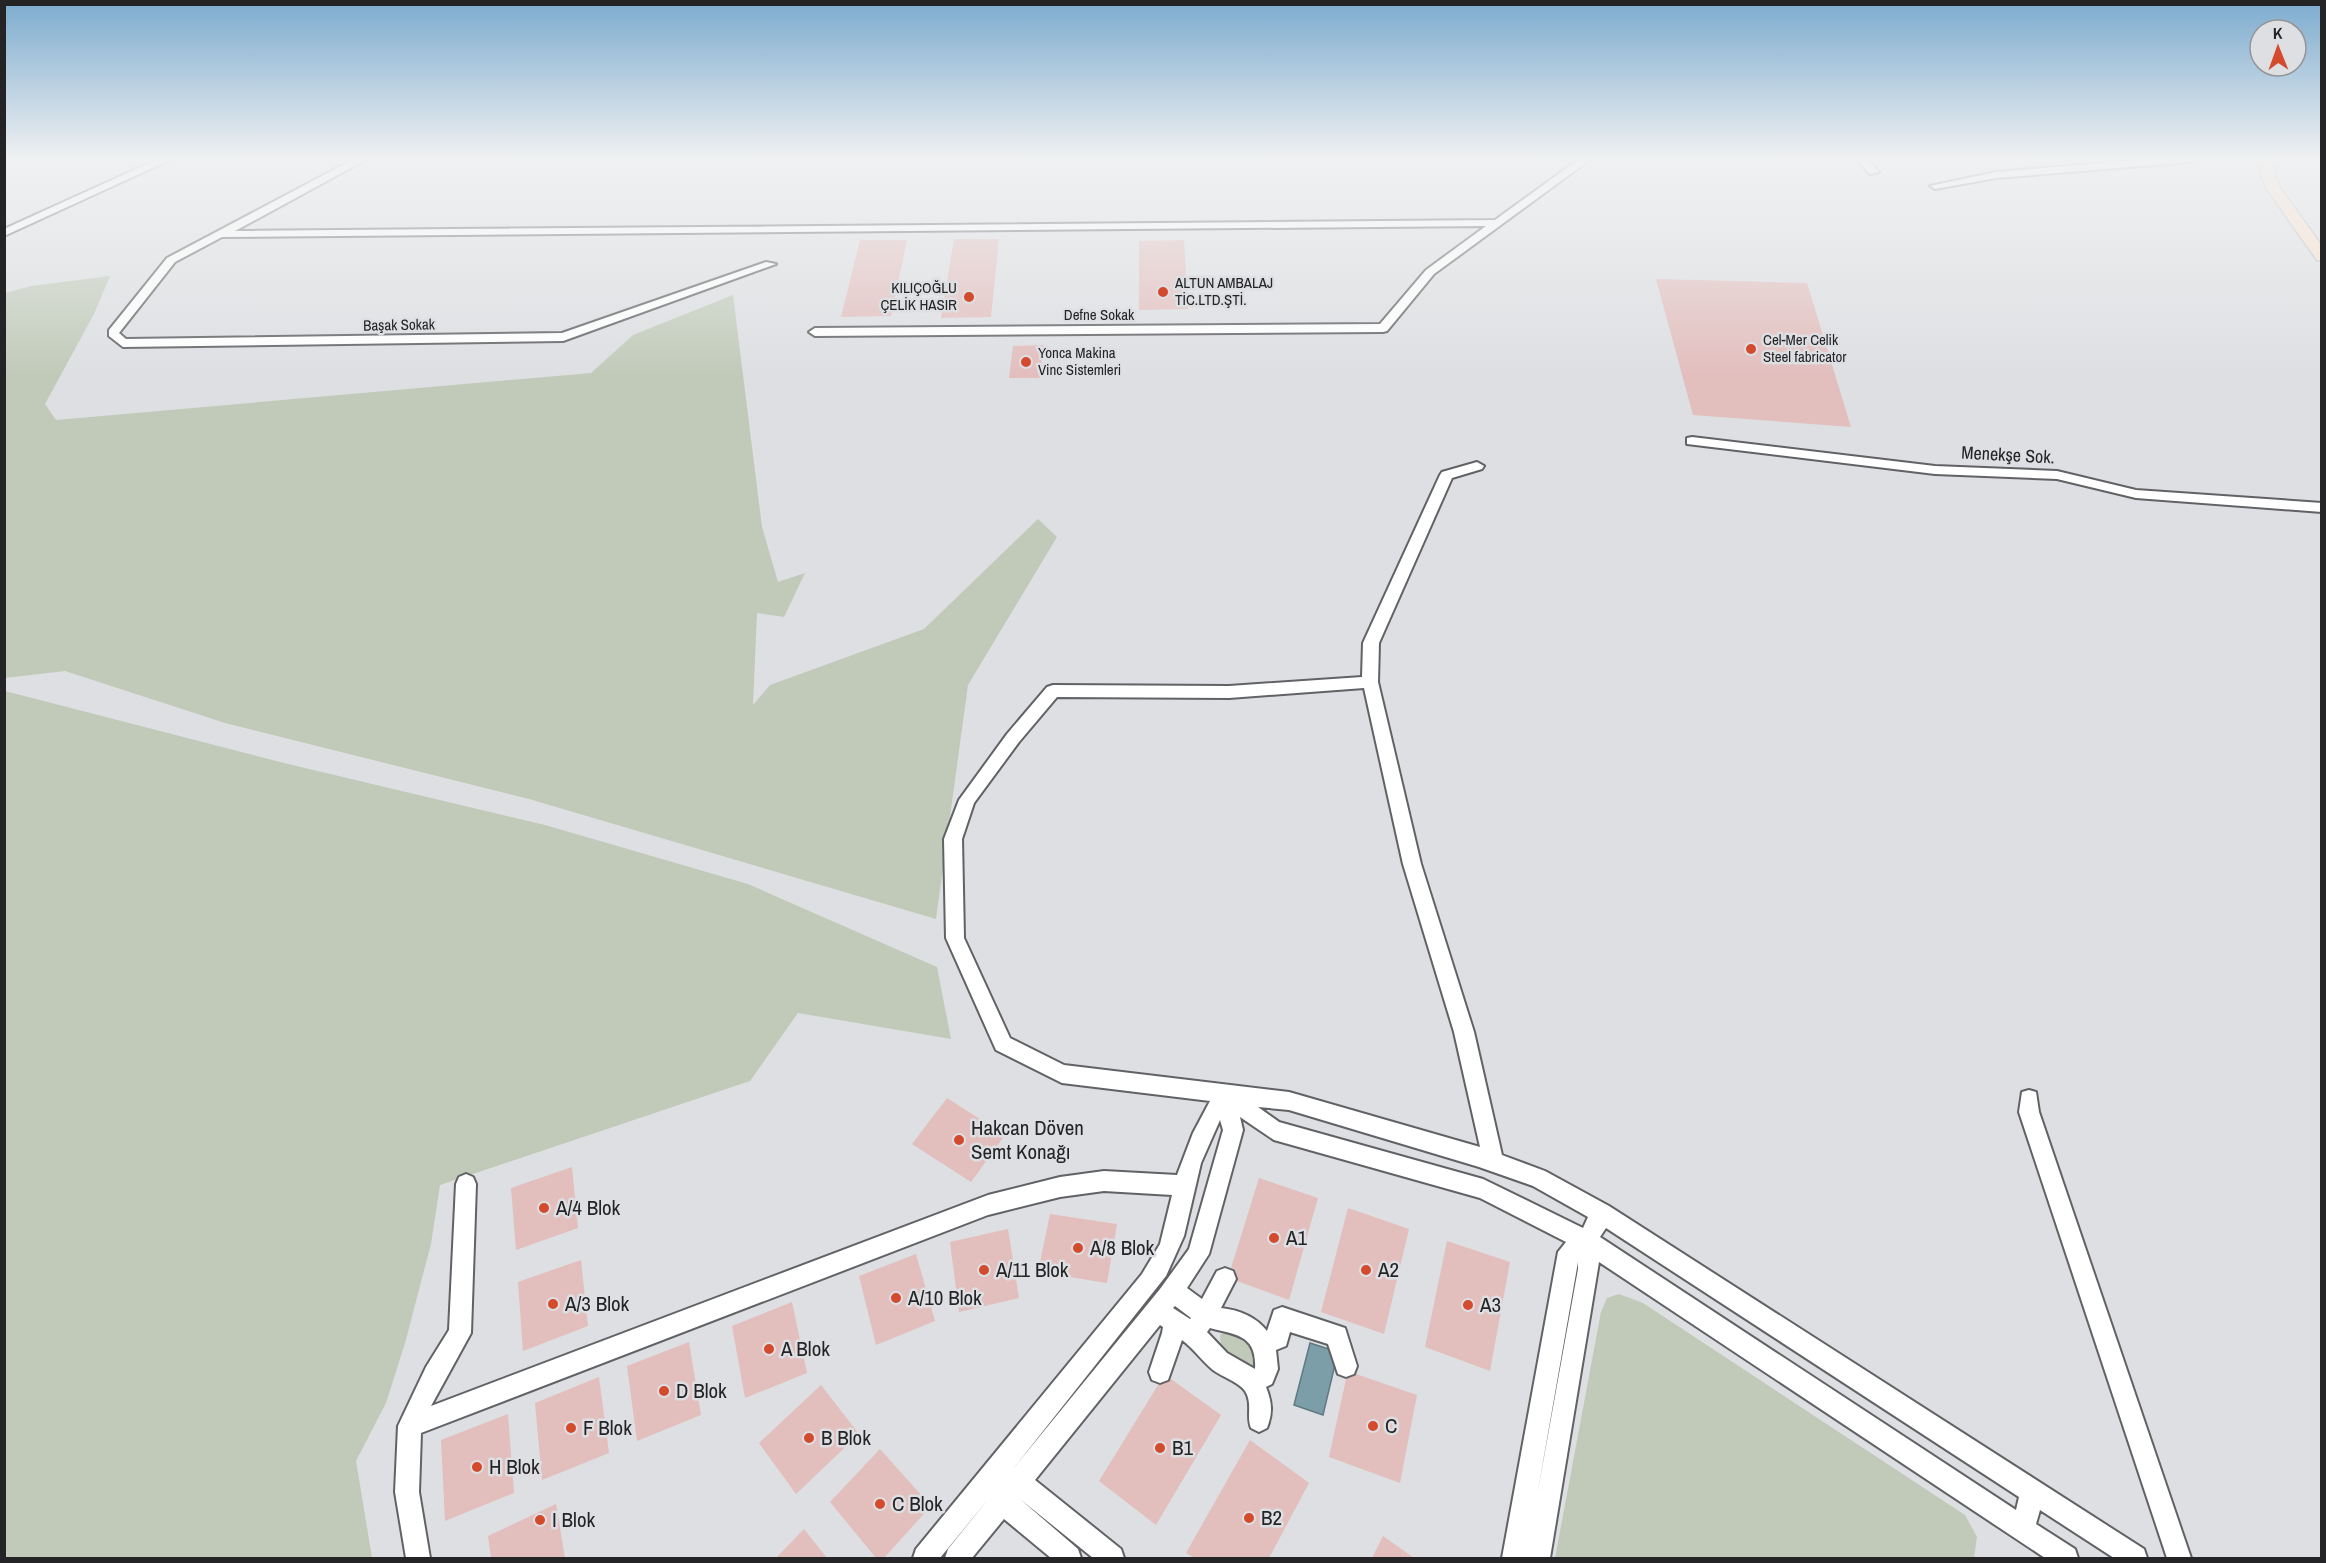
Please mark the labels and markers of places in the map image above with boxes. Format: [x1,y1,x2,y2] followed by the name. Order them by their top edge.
[1174,272,1273,310] place label: ALTUN AMBALAJ TİC.LTD.ŞTİ.
[880,277,957,315] place label: KILIÇOĞLU ÇELİK HASIR
[1156,285,1170,299] marker: ALTUN AMBALAJ TİC.LTD.ŞTİ.
[962,290,976,304] marker: KILIÇOĞLU ÇELİK HASIR
[1763,329,1846,367] place label: Cel-Mer Celik Steel fabricator
[1038,342,1121,380] place label: Yonca Makina Vinc Sistemleri
[1744,342,1758,356] marker: Cel-Mer Celik Steel fabricator
[1019,355,1033,369] marker: Yonca Makina Vinc Sistemleri
[971,1113,1084,1166] place label: Hakcan Döven Semt Konağı
[952,1133,966,1147] marker: Hakcan Döven Semt Konağı
[555,1193,621,1222] place label: A/4 Blok
[537,1201,551,1215] marker: A/4 Blok
[1285,1223,1307,1252] place label: A1
[1267,1231,1281,1245] marker: A1
[1089,1233,1155,1262] place label: A/8 Blok
[1071,1241,1085,1255] marker: A/8 Blok
[995,1255,1069,1284] place label: A/11 Blok
[1377,1255,1399,1284] place label: A2
[977,1263,991,1277] marker: A/11 Blok
[1359,1263,1373,1277] marker: A2
[907,1283,982,1312] place label: A/10 Blok
[564,1289,630,1318] place label: A/3 Blok
[1479,1290,1501,1319] place label: A3
[889,1291,903,1305] marker: A/10 Blok
[546,1297,560,1311] marker: A/3 Blok
[1461,1298,1475,1312] marker: A3
[780,1334,830,1363] place label: A Blok
[762,1342,776,1356] marker: A Blok
[676,1376,727,1405] place label: D Blok
[657,1384,671,1398] marker: D Blok
[1385,1411,1397,1440] place label: C
[583,1413,632,1442] place label: F Blok
[1366,1419,1380,1433] marker: C
[564,1421,578,1435] marker: F Blok
[821,1423,871,1452] place label: B Blok
[802,1431,816,1445] marker: B Blok
[1172,1433,1193,1462] place label: B1
[1153,1441,1167,1455] marker: B1
[489,1452,540,1481] place label: H Blok
[470,1460,484,1474] marker: H Blok
[892,1489,943,1518] place label: C Blok
[873,1497,887,1511] marker: C Blok
[1261,1503,1282,1532] place label: B2
[552,1505,595,1534] place label: I Blok
[1242,1511,1256,1525] marker: B2
[533,1513,547,1527] marker: I Blok

